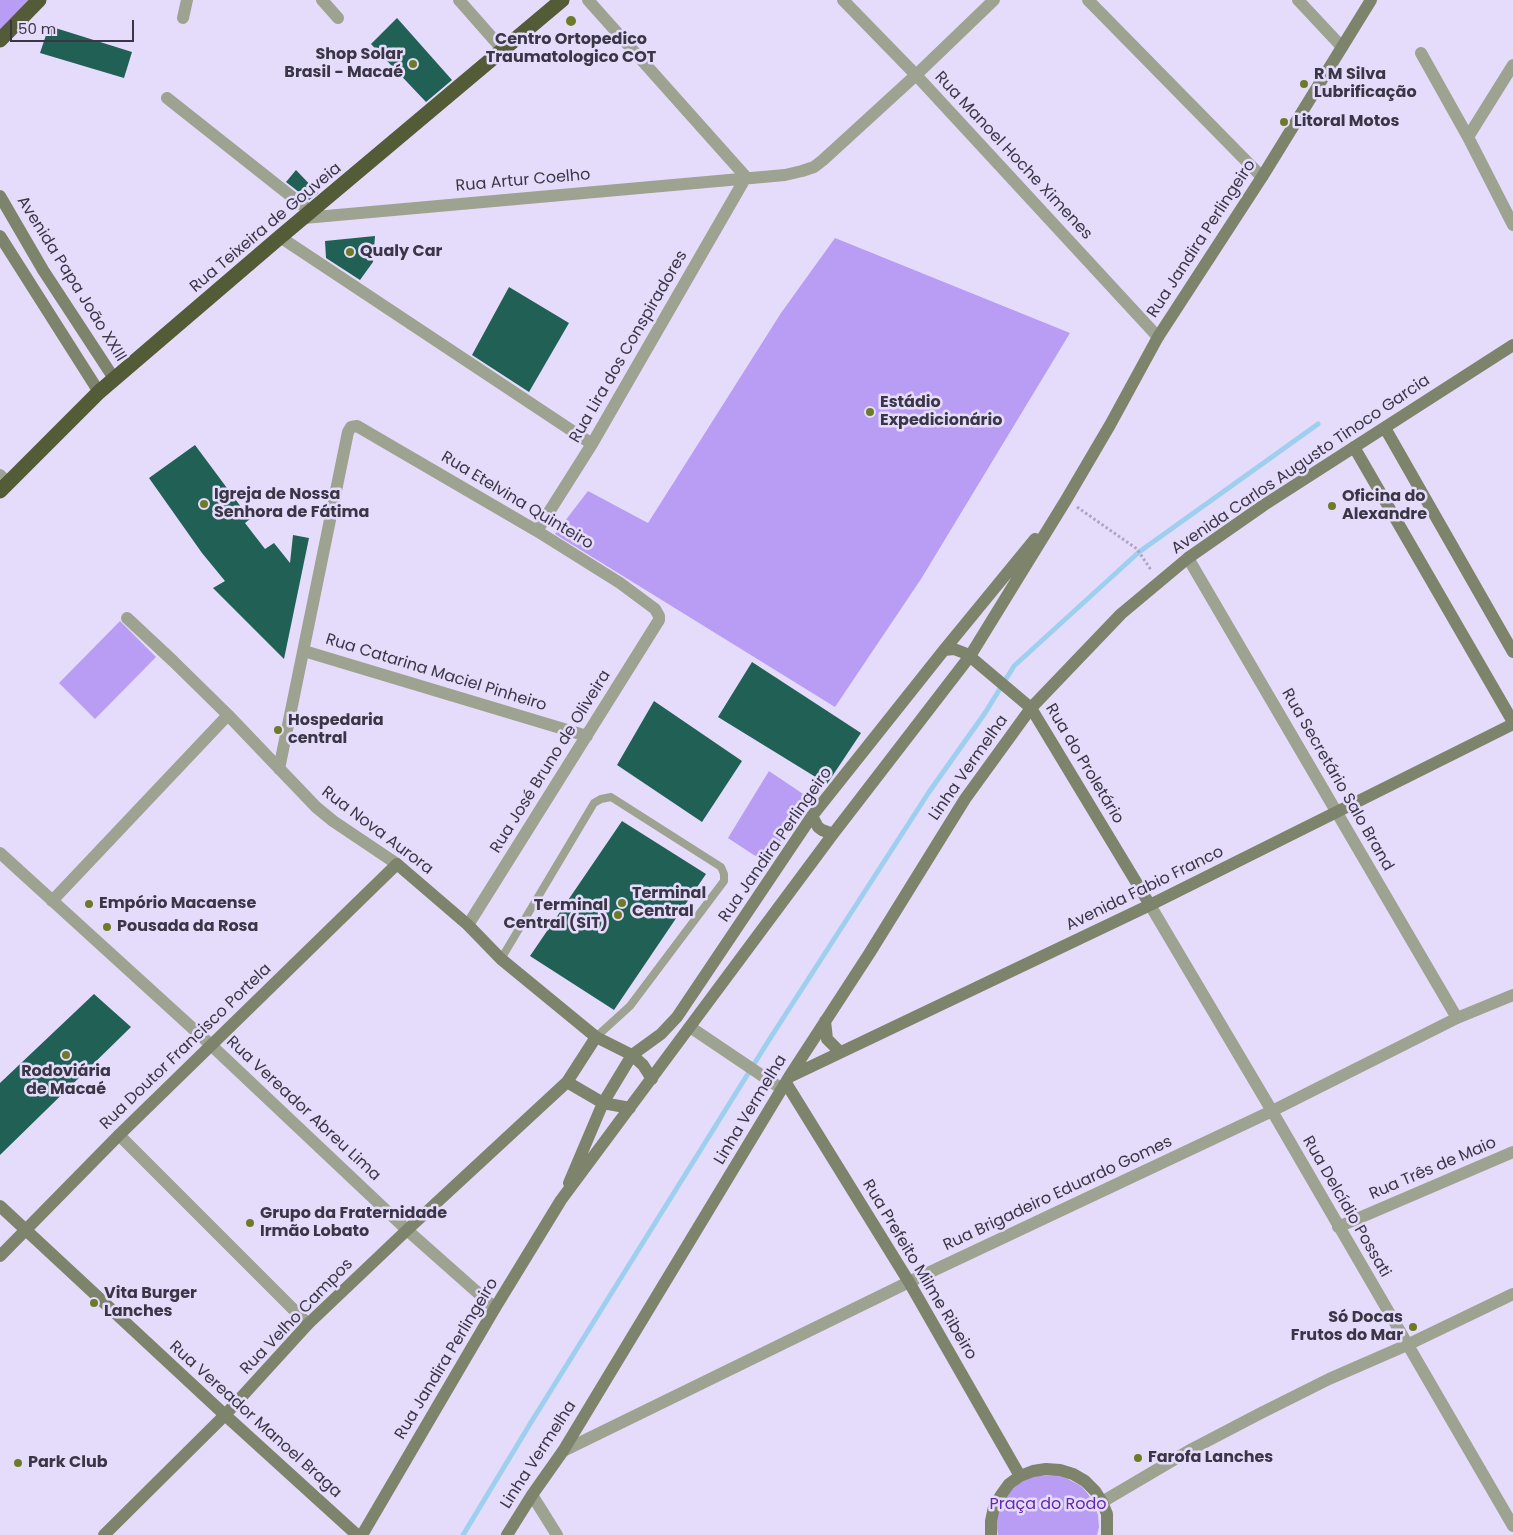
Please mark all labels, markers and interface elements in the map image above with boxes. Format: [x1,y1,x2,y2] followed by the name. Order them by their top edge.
[12,10,136,42] scale bar
[564,14,578,28] marker: Centro Ortopedico Traumatologico COT
[18,18,56,39] text: 50 m
[486,30,656,68] place label: Centro Ortopedico Traumatologico COT
[284,45,403,83] place label: Shop Solar Brasil - Macaé
[407,58,419,70] marker: Shop Solar Brasil - Macaé
[1314,65,1417,103] place label: R M Silva Lubrificação
[930,68,1096,244] street label: Rua Manoel Hoche Ximenes
[1298,78,1310,90] marker: R M Silva Lubrificação
[1294,112,1399,132] place label: Litoral Motos
[1278,116,1290,128] marker: Litoral Motos
[1144,156,1260,322] street label: Rua Jandira Perlingeiro
[186,159,346,297] street label: Rua Teixeira de Gouveia
[455,166,591,196] street label: Rua Artur Coelho
[12,193,130,365] street label: Avenida Papa João XXIII
[360,242,442,262] place label: Qualy Car
[344,246,356,258] marker: Qualy Car
[566,248,692,446] street label: Rua Lira dos Conspiradores
[1168,371,1434,559] street label: Avenida Carlos Augusto Tinoco Garcia
[880,393,1002,431] place label: Estádio Expedicionário
[864,406,876,418] marker: Estádio Expedicionário
[437,448,597,554] street label: Rua Etelvina Quinteiro
[214,485,369,523] place label: Igreja de Nossa Senhora de Fátima
[1342,487,1427,525] place label: Oficina do Alexandre
[198,498,210,510] marker: Igreja de Nossa Senhora de Fátima
[1326,500,1338,512] marker: Oficina do Alexandre
[323,630,549,716] street label: Rua Catarina Maciel Pinheiro
[487,667,615,857] street label: Rua José Bruno de Oliveira
[1277,685,1397,875] street label: Rua Secretário Salo Brand
[1041,701,1127,827] street label: Rua do Proletário
[288,711,384,749] place label: Hospedaria central
[925,711,1013,825] street label: Linha Vermelha
[272,724,284,736] marker: Hospedaria central
[715,764,837,926] street label: Rua Jandira Perlingeiro
[317,783,437,879] street label: Rua Nova Aurora
[1063,842,1227,936] street label: Avenida Fabio Franco
[632,884,706,922] place label: Terminal Central
[99,894,256,914] place label: Empório Macaense
[504,896,608,934] place label: Terminal Central (SIT)
[616,897,628,909] marker: Terminal Central
[83,898,95,910] marker: Empório Macaense
[612,909,624,921] marker: Terminal Central (SIT)
[117,917,258,937] place label: Pousada da Rosa
[101,921,113,933] marker: Pousada da Rosa
[96,960,276,1134] street label: Rua Doutor Francisco Portela
[222,1032,384,1186] street label: Rua Vereador Abreu Lima
[60,1049,72,1061] marker: Rodoviária de Macaé
[711,1052,791,1168] street label: Linha Vermelha
[21,1062,111,1100] place label: Rodoviária de Macaé
[940,1132,1176,1256] street label: Rua Brigadeiro Eduardo Gomes
[1298,1133,1394,1281] street label: Rua Delcídio Possati
[1367,1134,1499,1204] street label: Rua Três de Maio
[858,1177,980,1363] street label: Rua Prefeito Milme Ribeiro
[260,1204,447,1242] place label: Grupo da Fraternidade Irmão Lobato
[244,1217,256,1229] marker: Grupo da Fraternidade Irmão Lobato
[237,1255,357,1379] street label: Rua Velho Campos
[391,1275,503,1443] street label: Rua Jandira Perlingeiro
[104,1284,197,1322] place label: Vita Burger Lanches
[88,1297,100,1309] marker: Vita Burger Lanches
[1291,1308,1403,1346] place label: Só Docas Frutos do Mar
[1407,1321,1419,1333] marker: Só Docas Frutos do Mar
[165,1338,345,1502] street label: Rua Vereador Manoel Braga
[497,1398,581,1512] street label: Linha Vermelha
[1148,1448,1273,1468] place label: Farofa Lanches
[1132,1452,1144,1464] marker: Farofa Lanches
[28,1453,108,1473] place label: Park Club
[12,1457,24,1469] marker: Park Club
[989,1495,1107,1515] park label: Praça do Rodo

